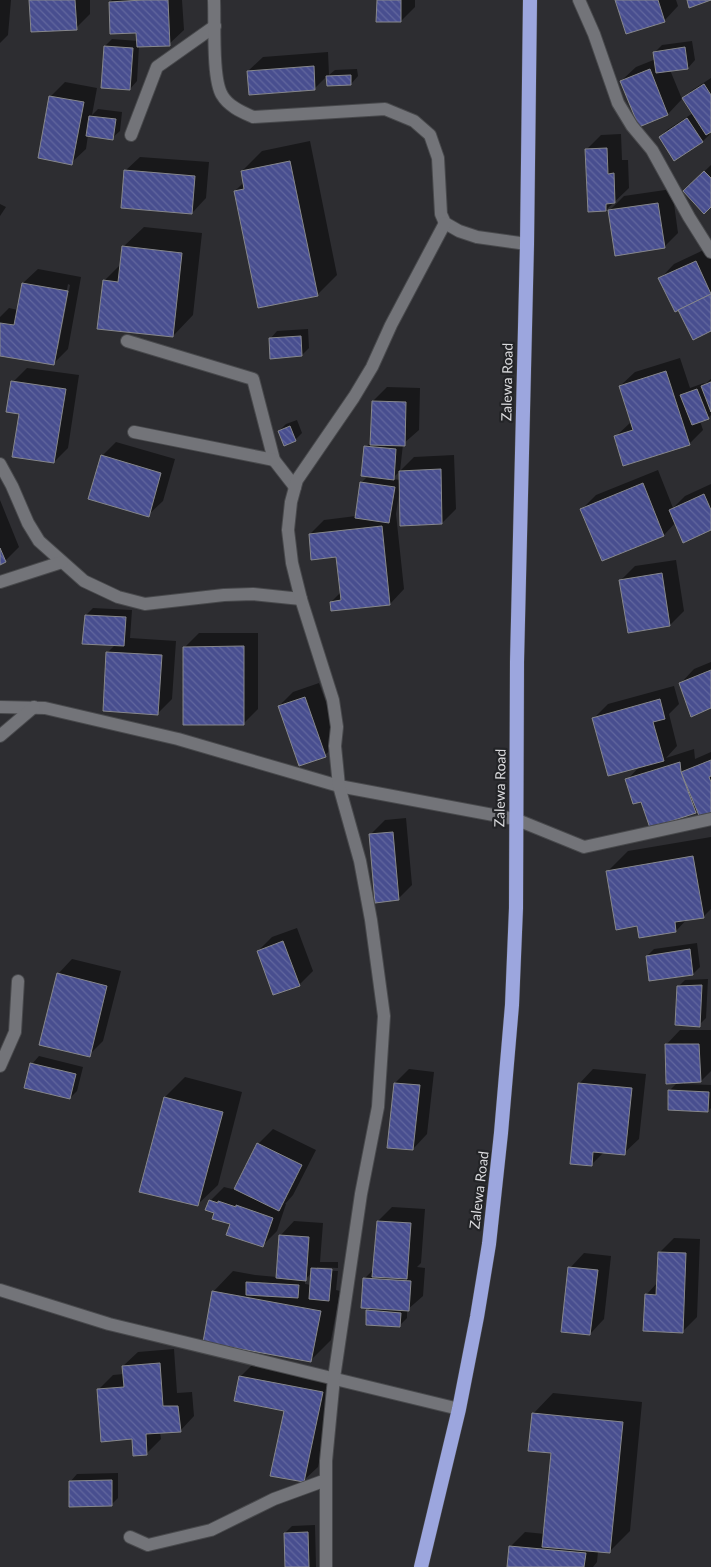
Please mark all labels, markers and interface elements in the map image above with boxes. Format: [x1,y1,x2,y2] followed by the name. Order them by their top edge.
[497,343,516,421] street label: Zalewa Road
[490,749,509,827] street label: Zalewa Road
[465,1150,492,1230] street label: Zalewa Road

